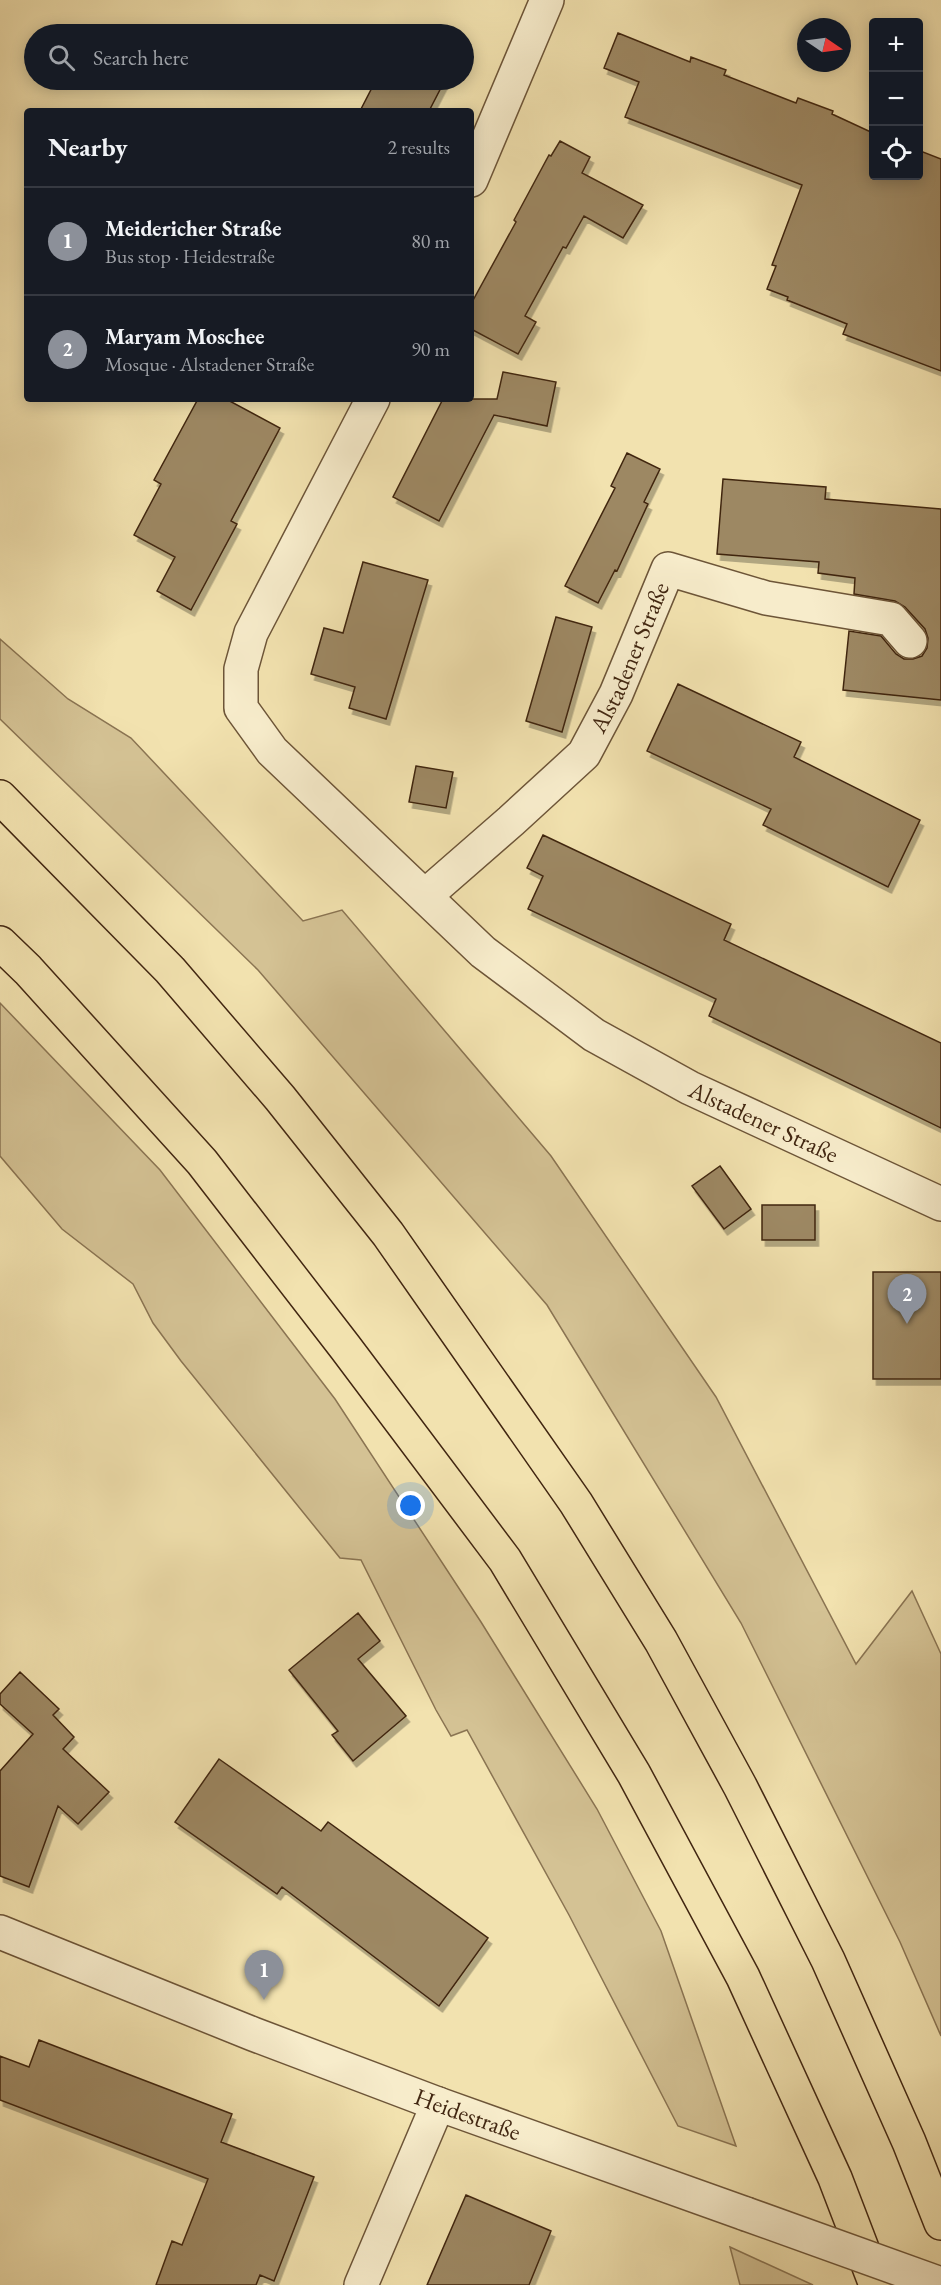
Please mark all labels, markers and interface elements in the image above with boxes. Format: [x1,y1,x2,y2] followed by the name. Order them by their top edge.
[797,18,851,72] north arrow
[869,18,923,180] map controls
[869,18,923,72] button: +
[24,24,474,90] search box
[45,41,78,74] icon: search
[93,43,188,72] text: Search here
[869,72,923,126] button: −
[869,126,923,180] button: locate
[48,130,128,164] text: Nearby
[387,134,450,160] text: 2 results
[105,214,281,243] text: Meidericher Straße
[62,228,73,254] text: 1
[411,228,450,254] text: 80 m
[105,243,275,269] text: Bus stop · Heidestraße
[105,322,264,351] text: Maryam Moschee
[62,336,73,362] text: 2
[411,336,450,362] text: 90 m
[105,351,314,377] text: Mosque · Alstadener Straße
[582,577,676,739] street label: Alstadener Straße
[683,1073,844,1170] street label: Alstadener Straße
[888,1274,926,1324] pin: 2
[396,1491,425,1520] your location
[244,1950,284,2000] pin: 1
[410,2081,525,2147] street label: Heidestraße

